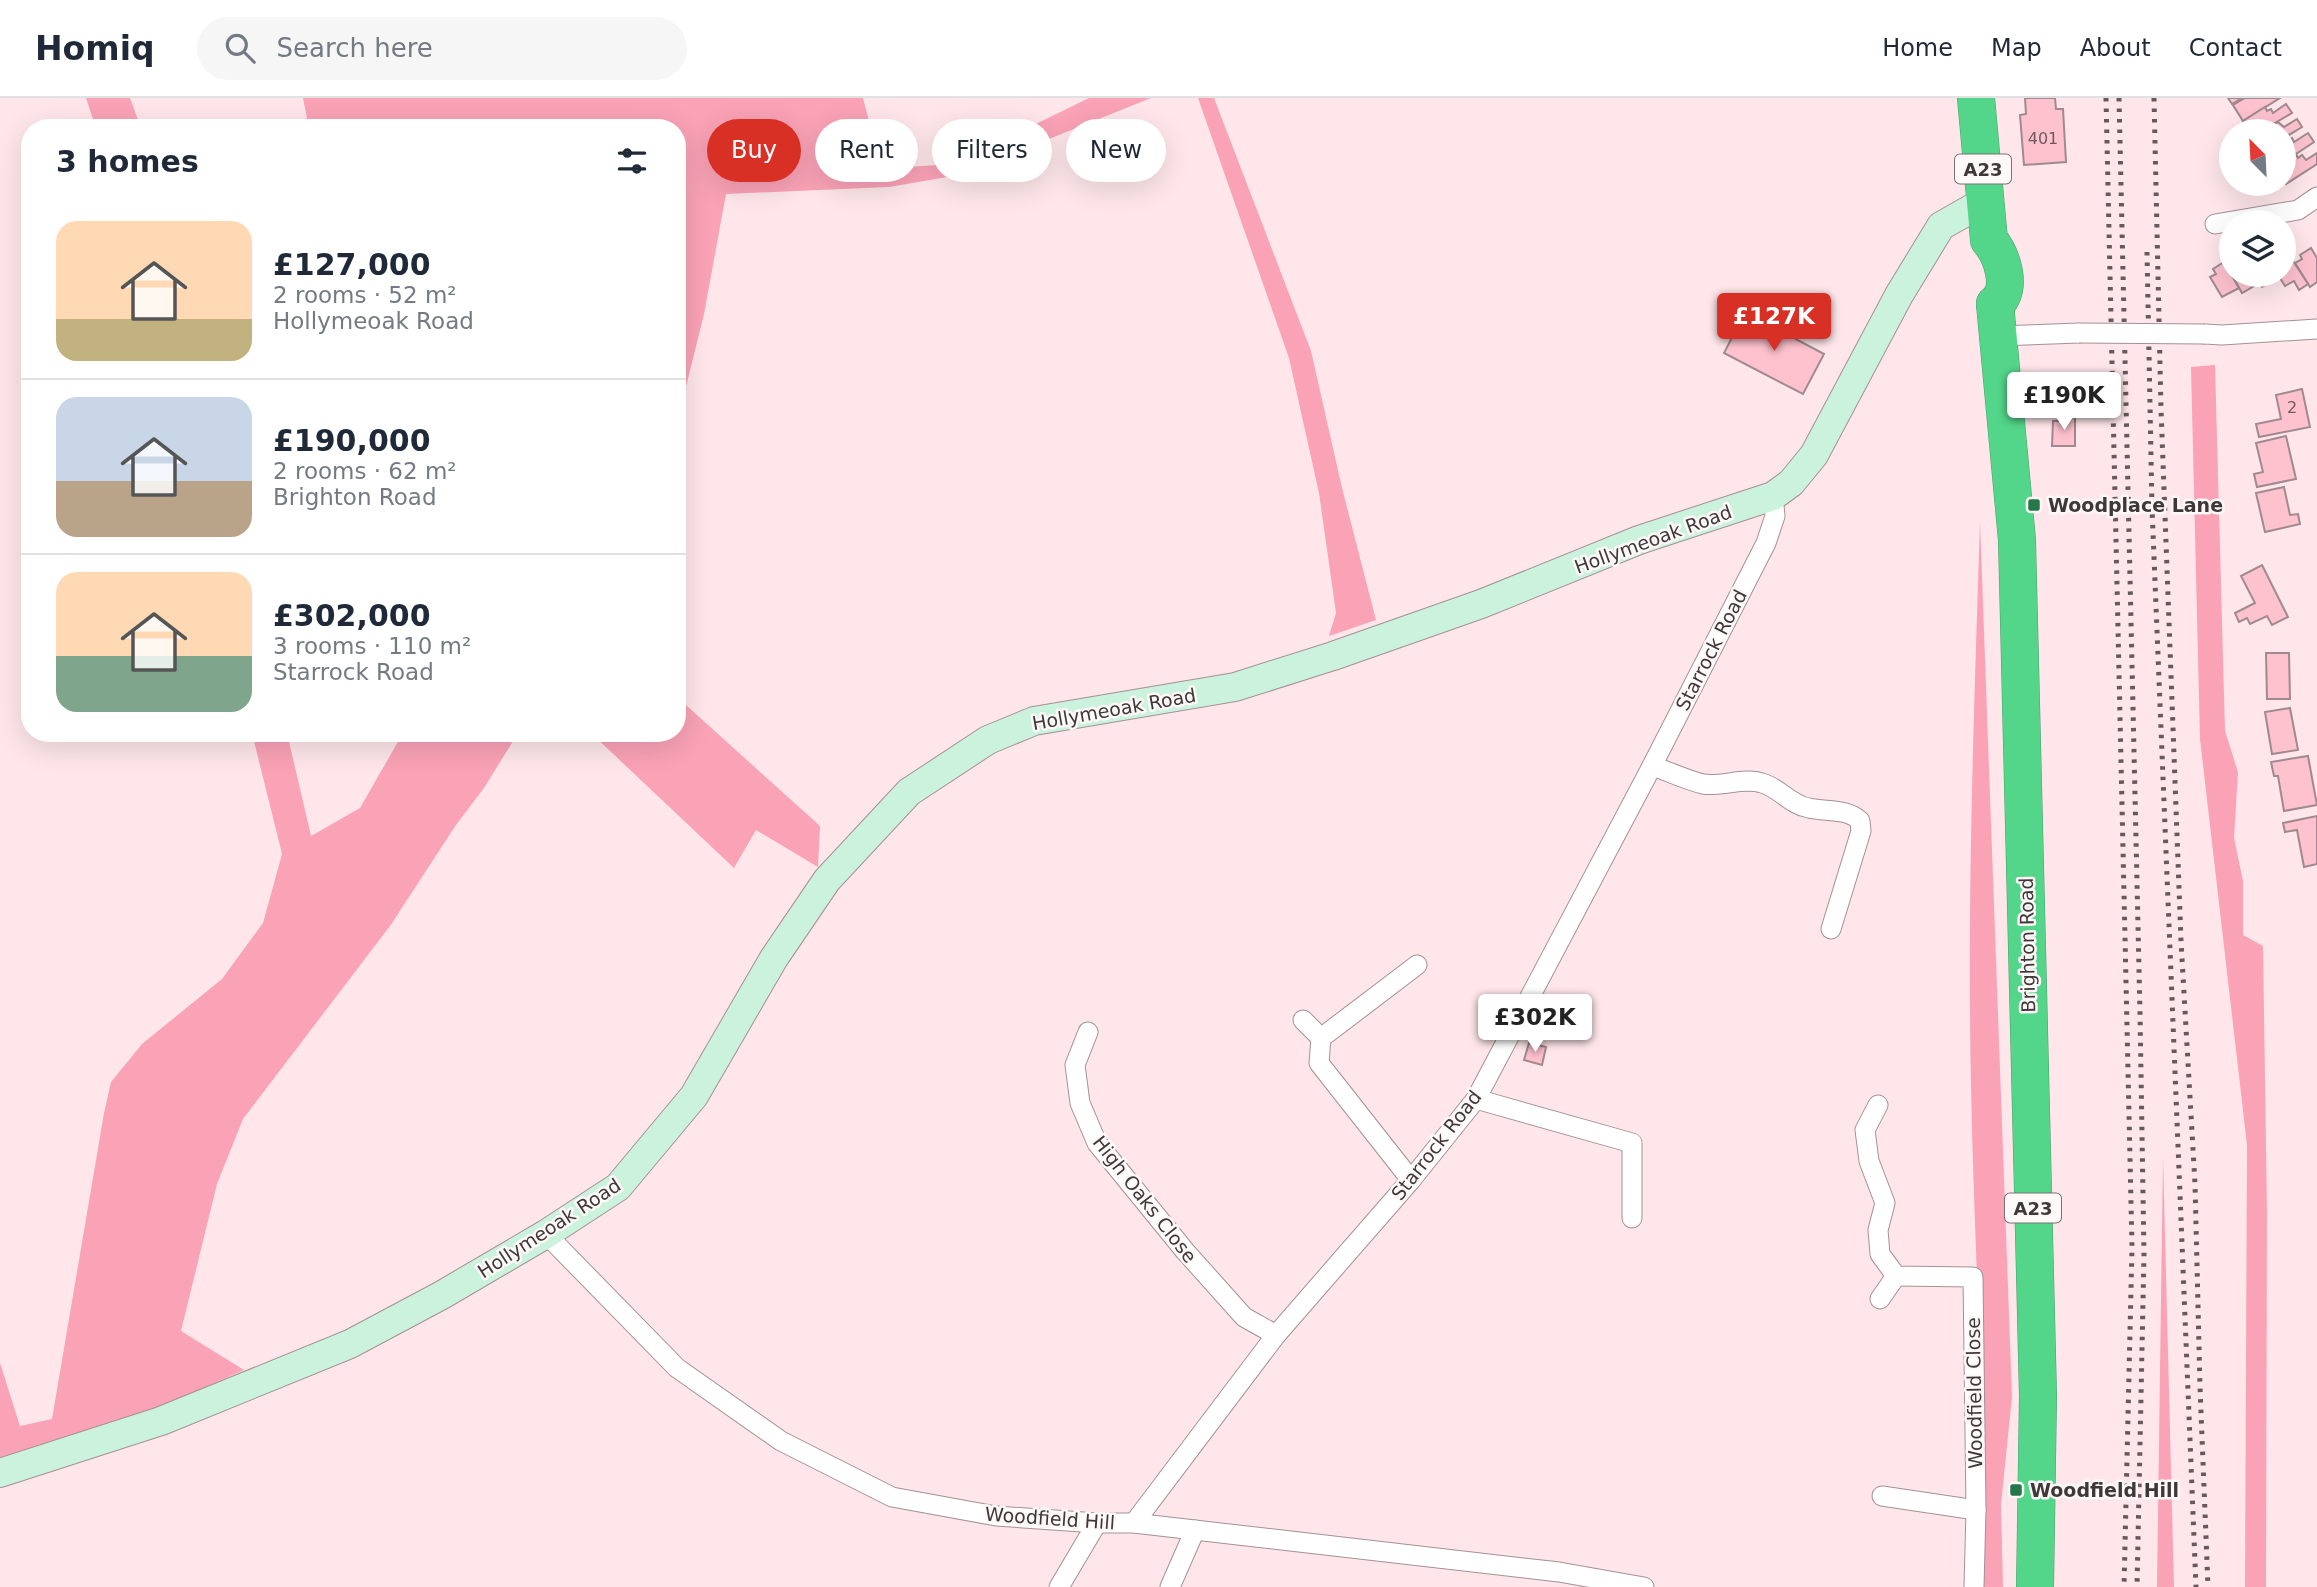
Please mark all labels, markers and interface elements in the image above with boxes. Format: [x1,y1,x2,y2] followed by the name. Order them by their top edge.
[197,17,687,80] search box
[35,29,155,68] text: Homiq
[221,29,259,67] icon: search
[277,33,433,63] text: Search here
[1882,34,1953,62] text: Home
[1991,34,2042,62] text: Map
[2080,34,2151,62] text: About
[2189,34,2282,62] text: Contact
[707,119,801,182] chip: Buy
[815,119,918,182] chip: Rent
[932,119,1052,182] chip: Filters
[1066,119,1166,182] chip: New
[2219,119,2296,196] north arrow
[2219,119,2296,287] map controls
[2028,129,2058,148] house number: 401
[613,142,651,180] icon: filters
[56,144,199,179] text: 3 homes
[1955,154,2011,184] road number: A23
[2219,210,2296,287] button: layers
[273,247,431,282] text: £127,000
[112,249,196,333] icon: home
[273,282,457,308] text: 2 rooms · 52 m²
[1725,294,1823,353] pin: £127K
[1733,303,1815,329] text: £127K
[273,308,474,334] text: Hollymeoak Road
[2015,372,2113,432] pin: £190K
[2023,382,2105,408] text: £190K
[2287,398,2297,417] house number: 2
[273,423,431,458] text: £190,000
[112,425,196,509] icon: home
[273,458,457,484] text: 2 rooms · 62 m²
[273,484,437,510] text: Brighton Road
[2048,494,2223,516] place label: Woodplace Lane
[2026,497,2042,513] marker: Woodplace Lane
[1571,500,1735,578] street label: Hollymeoak Road
[1671,586,1751,714] street label: Starrock Road
[273,598,431,633] text: £302,000
[112,600,196,684] icon: home
[273,633,471,659] text: 3 rooms · 110 m²
[273,659,434,685] text: Starrock Road
[1030,684,1198,734] street label: Hollymeoak Road
[2015,877,2039,1013] street label: Brighton Road
[1486,995,1584,1054] pin: £302K
[1494,1004,1576,1030] text: £302K
[1386,1086,1486,1204] street label: Starrock Road
[1089,1131,1201,1267] street label: High Oaks Close
[473,1174,625,1282] street label: Hollymeoak Road
[2005,1194,2061,1223] road number: A23
[1962,1317,1986,1469] street label: Woodfield Close
[2030,1479,2179,1501] place label: Woodfield Hill
[2008,1482,2024,1498] marker: Woodfield Hill
[984,1502,1116,1534] street label: Woodfield Hill

